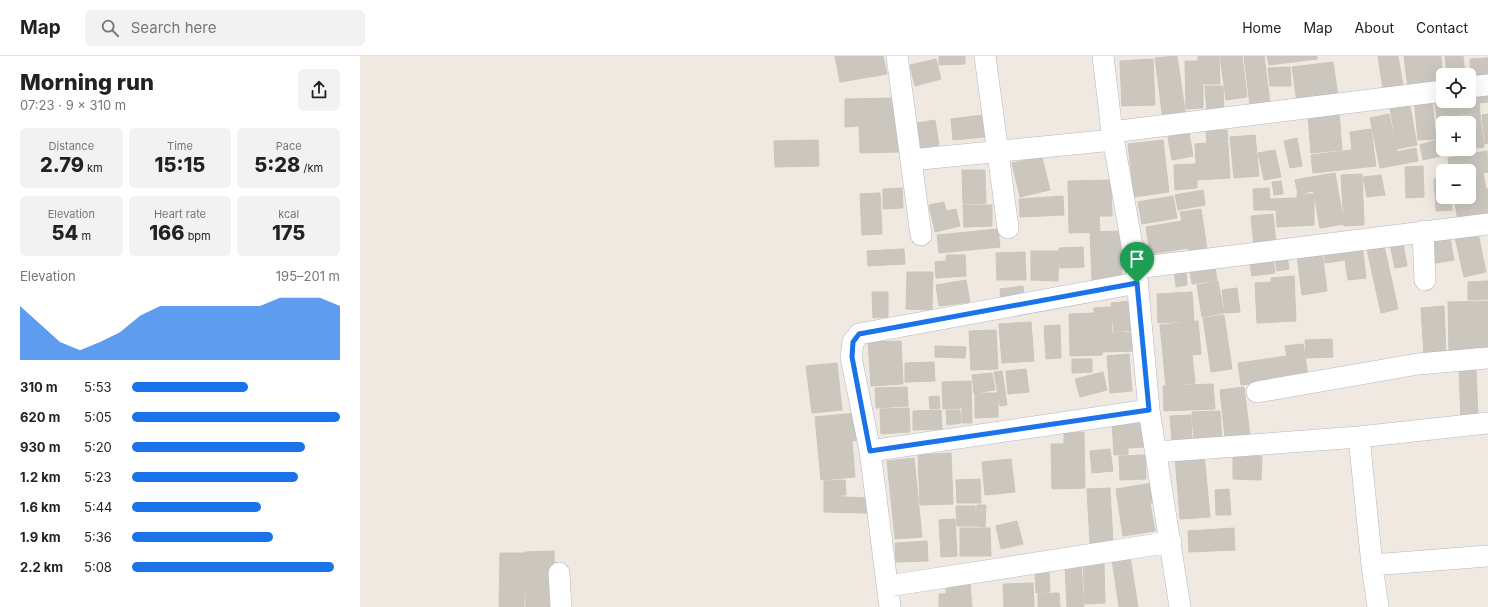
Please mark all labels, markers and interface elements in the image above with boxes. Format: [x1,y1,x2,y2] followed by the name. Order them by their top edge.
[85,10,365,46] search box
[20,16,61,39] text: Map
[99,17,121,39] icon: search
[131,18,216,37] text: Search here
[1242,19,1281,36] text: Home
[1303,19,1333,36] text: Map
[1355,19,1394,36] text: About
[1416,19,1468,36] text: Contact
[1436,68,1476,204] map controls
[1436,68,1476,108] button: locate
[20,69,154,95] text: Morning run
[298,69,340,111] button: share
[20,97,126,113] text: 07:23 · 9 × 310 m
[1436,116,1476,156] button: +
[49,139,94,153] text: Distance
[167,139,193,153] text: Time
[276,139,302,153] text: Pace
[40,153,84,177] text: 2.79
[155,153,205,177] text: 15:15
[254,153,300,177] text: 5:28
[84,161,103,175] text: km
[300,161,323,175] text: /km
[1436,164,1476,204] button: −
[48,207,95,221] text: Elevation
[154,207,206,221] text: Heart rate
[278,207,299,221] text: kcal
[52,221,78,245] text: 54
[149,221,185,245] text: 166
[272,221,305,245] text: 175
[78,229,91,243] text: m
[185,229,211,243] text: bpm
[1120,242,1154,283] pin
[1126,248,1148,270] icon: arrive
[20,268,76,284] text: Elevation
[276,268,340,284] text: 195–201 m
[20,379,58,395] text: 310 m
[84,379,112,395] text: 5:53
[20,409,60,425] text: 620 m
[84,409,112,425] text: 5:05
[20,439,61,455] text: 930 m
[84,439,112,455] text: 5:20
[20,469,61,485] text: 1.2 km
[84,469,112,485] text: 5:23
[20,499,61,515] text: 1.6 km
[84,499,112,515] text: 5:44
[20,529,61,545] text: 1.9 km
[84,529,112,545] text: 5:36
[20,559,63,575] text: 2.2 km
[84,559,112,575] text: 5:08

